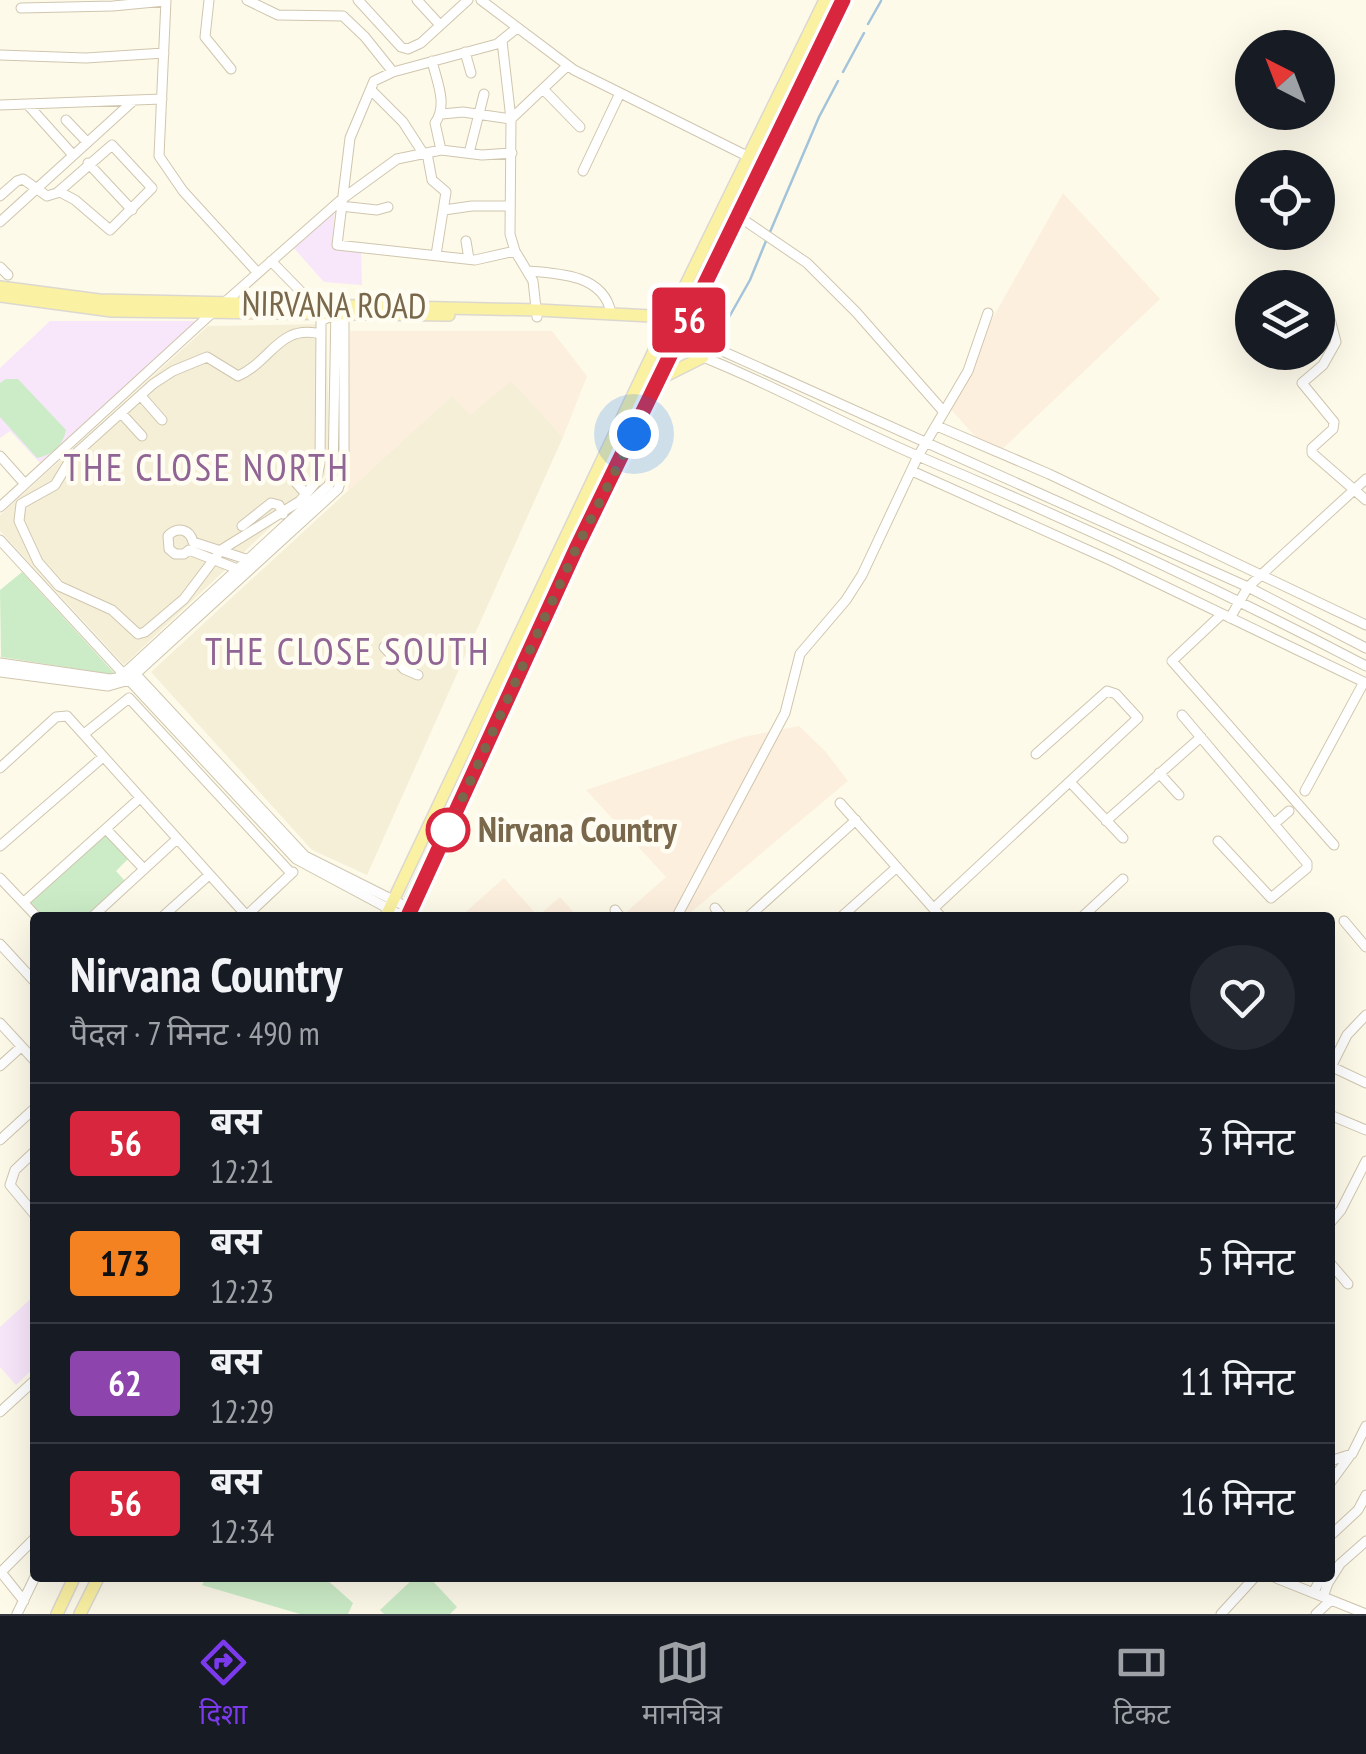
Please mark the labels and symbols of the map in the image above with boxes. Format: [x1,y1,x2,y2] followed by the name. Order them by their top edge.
[1235,30,1335,130] north arrow
[241,279,427,329] street label: NIRVANA ROAD
[644,288,734,352] line badge: 56
[609,409,659,459] your location
[64,442,350,491] district label: THE CLOSE NORTH
[205,626,491,675] district label: THE CLOSE SOUTH
[478,806,678,852] place label: Nirvana Country
[427,809,469,851] marker: Nirvana Country

